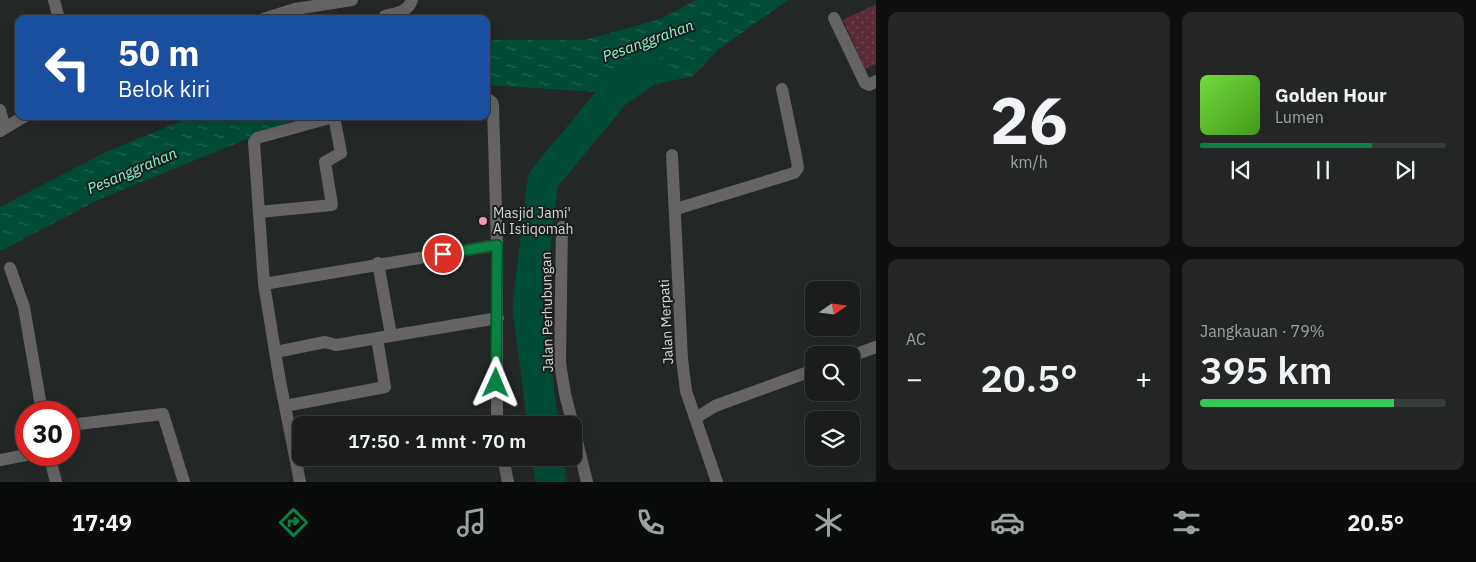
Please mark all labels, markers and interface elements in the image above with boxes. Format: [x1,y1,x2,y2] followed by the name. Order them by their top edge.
[600,15,696,66] water label: Pesanggrahan
[118,30,200,76] text: 50 m
[35,35,100,100] icon: left
[118,74,210,103] text: Belok kiri
[990,77,1068,162] text: 26
[1275,83,1387,107] text: Golden Hour
[1275,107,1324,127] text: Lumen
[84,143,180,198] water label: Pesanggrahan
[1010,152,1048,172] text: km/h
[1227,156,1255,184] icon: previous
[1309,156,1337,184] icon: pause
[1391,156,1419,184] icon: next
[493,204,573,238] place label: Masjid Jami' Al Istiqomah
[477,215,489,227] marker: Masjid Jami' Al Istiqomah
[422,233,464,275] pin
[429,240,457,268] icon: arrive
[537,251,557,373] street label: Jalan Perhubungan
[655,279,677,365] street label: Jalan Merpati
[805,281,860,336] north arrow
[805,281,860,466] map controls
[1200,321,1325,341] text: Jangkauan · 79%
[906,329,926,349] text: AC
[1200,345,1332,394] text: 395 km
[805,346,860,401] button: search
[980,353,1078,402] text: 20.5°
[469,356,521,408] position arrow
[906,360,923,397] text: −
[1135,360,1152,397] text: +
[15,401,80,466] speed limit sign: 30
[805,411,860,466] button: layers
[348,429,526,453] text: 17:50 · 1 mnt · 70 m
[276,505,311,540] icon: directions
[454,505,489,540] icon: music
[633,505,668,540] icon: phone
[811,505,846,540] icon: climate
[990,505,1025,540] icon: car
[1169,505,1204,540] icon: filters
[72,508,132,537] text: 17:49
[1347,508,1404,537] text: 20.5°

